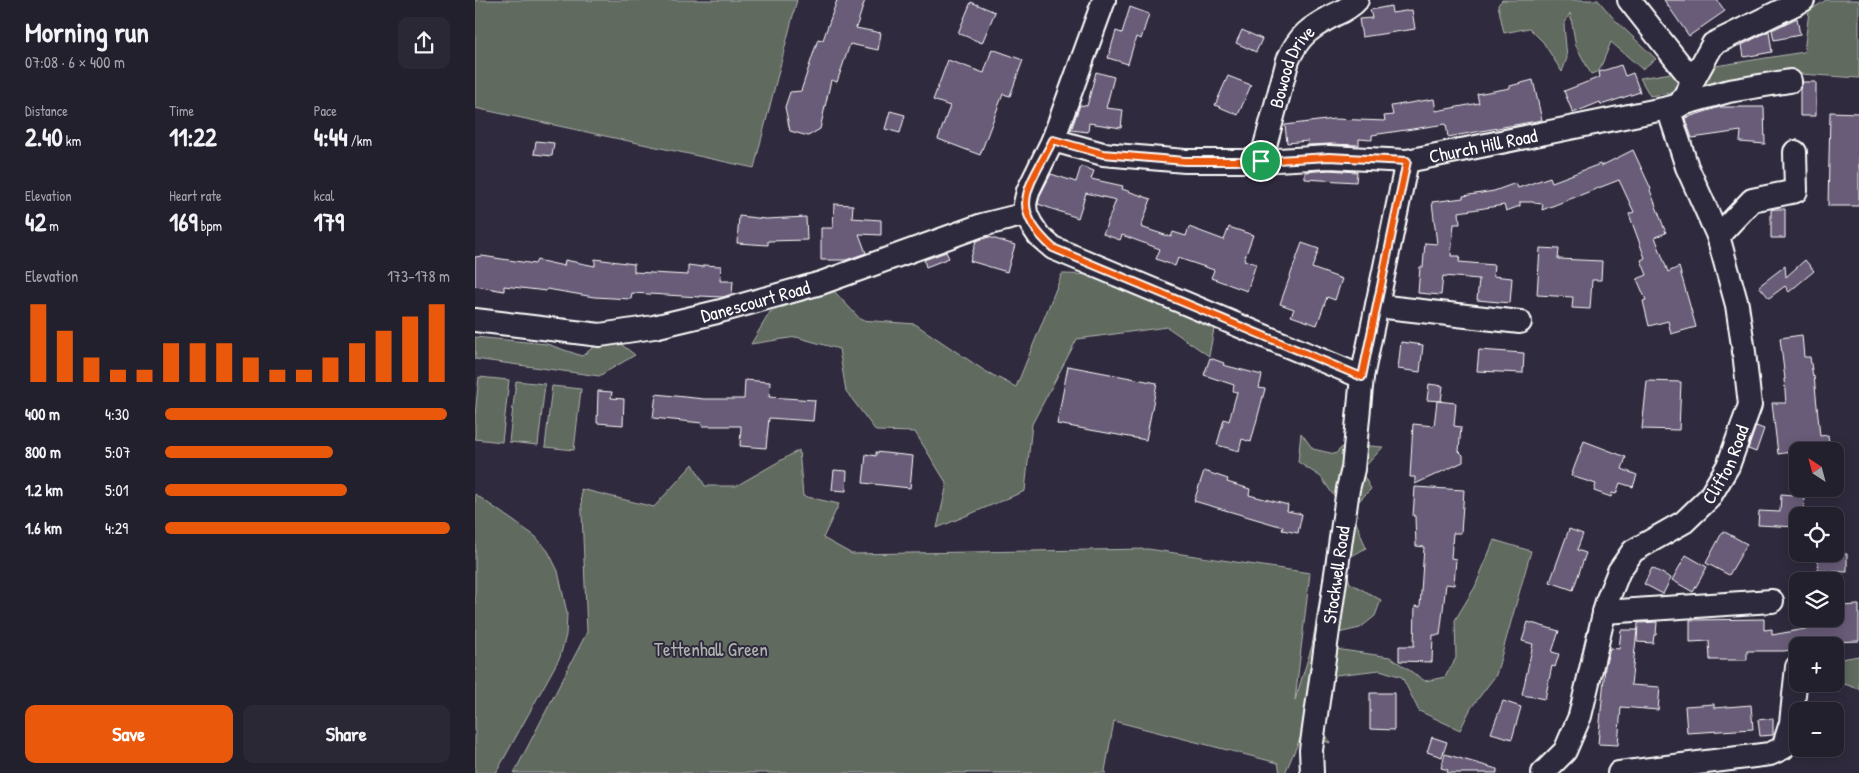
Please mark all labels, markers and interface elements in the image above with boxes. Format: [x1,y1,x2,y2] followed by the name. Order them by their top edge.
[25,13,149,51] text: Morning run
[398,17,450,69] button: share
[1263,18,1320,111] street label: Bowood Drive
[25,51,125,73] text: 07:08 · 6 × 400 m
[25,101,68,120] text: Distance
[169,101,194,120] text: Time
[314,101,337,120] text: Pace
[25,120,63,154] text: 2.40
[169,120,217,154] text: 11:22
[314,120,348,154] text: 4:44
[1427,122,1540,169] street label: Church Hill Road
[63,131,81,150] text: km
[348,131,372,150] text: /km
[1240,140,1282,182] pin
[1247,147,1275,175] icon: arrive
[25,186,72,205] text: Elevation
[169,186,222,205] text: Heart rate
[314,186,334,205] text: kcal
[25,205,46,239] text: 42
[169,205,198,239] text: 169
[314,205,344,239] text: 179
[46,216,59,235] text: m
[198,216,222,235] text: bpm
[25,265,78,287] text: Elevation
[387,265,450,287] text: 173–178 m
[698,274,813,328] street label: Danescourt Road
[25,403,60,425] text: 400 m
[105,403,129,425] text: 4:30
[1695,421,1755,509] street label: Clifton Road
[25,441,61,463] text: 800 m
[105,441,131,463] text: 5:07
[1789,442,1844,498] north arrow
[1789,442,1844,757] map controls
[25,479,63,501] text: 1.2 km
[105,479,128,501] text: 5:01
[1789,507,1844,562] button: locate
[25,517,62,539] text: 1.6 km
[105,517,128,539] text: 4:29
[1316,524,1356,625] street label: Stockwell Road
[1789,572,1844,627] button: layers
[654,636,768,662] park label: Tettenhall Green
[1789,637,1844,692] button: +
[1789,702,1844,757] button: −
[25,705,233,763] button: Save
[243,705,450,763] button: Share

